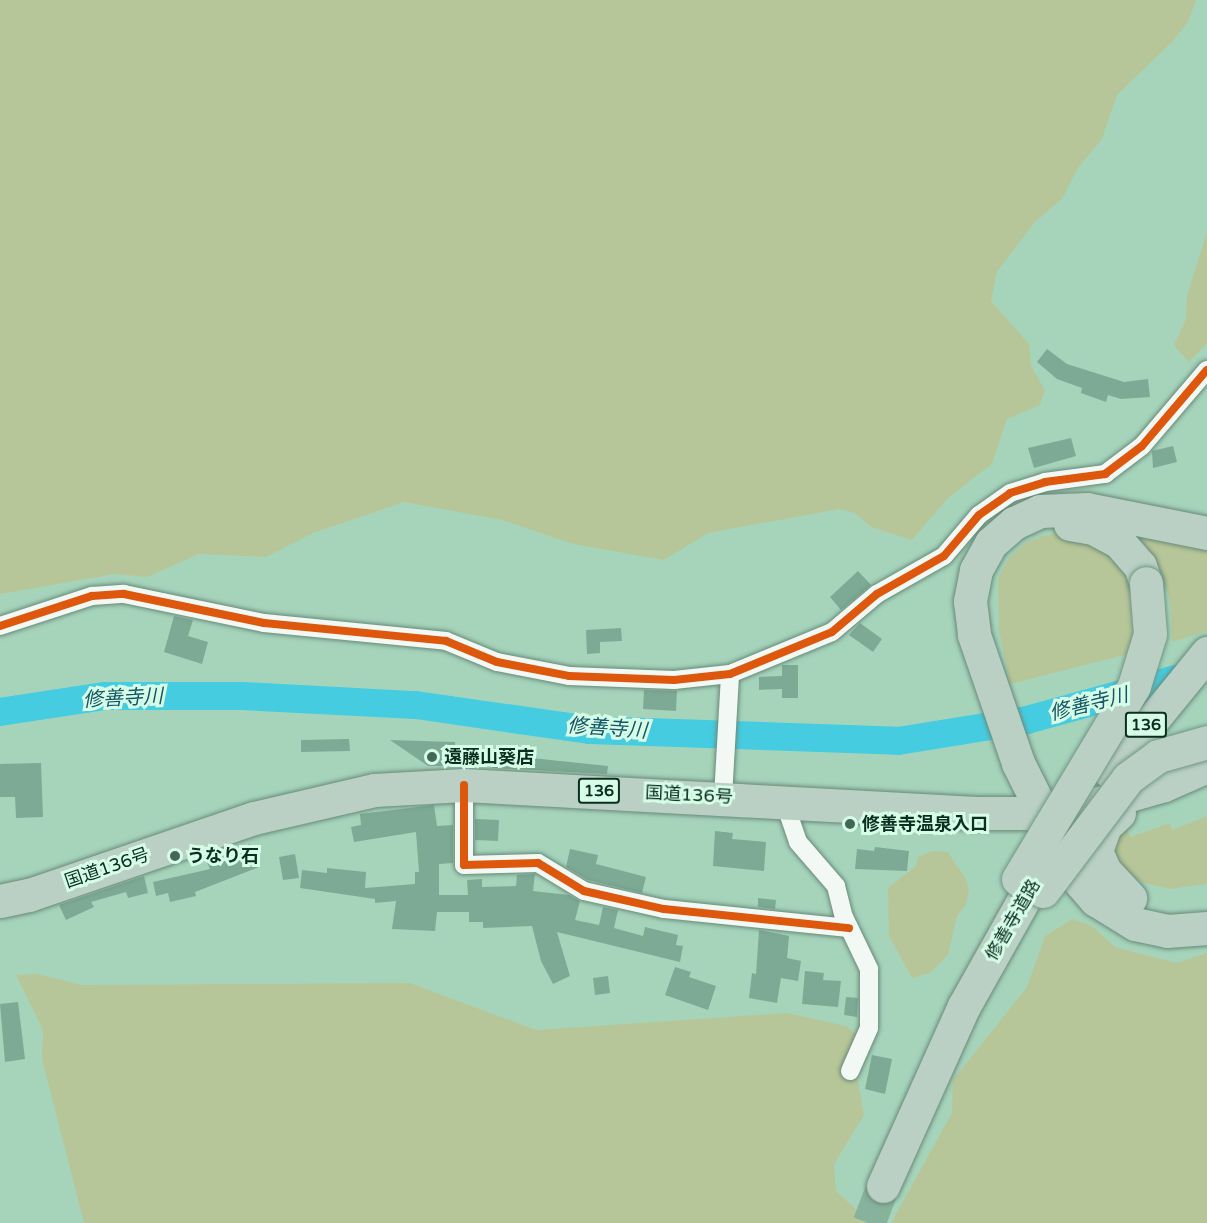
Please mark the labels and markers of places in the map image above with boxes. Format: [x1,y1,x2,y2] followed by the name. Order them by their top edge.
[444,746,534,768] place label: 遠藤山葵店
[425,750,439,764] marker: 遠藤山葵店
[862,813,988,835] place label: 修善寺温泉入口
[843,817,857,831] marker: 修善寺温泉入口
[187,845,259,867] place label: うなり石
[168,849,182,863] marker: うなり石

